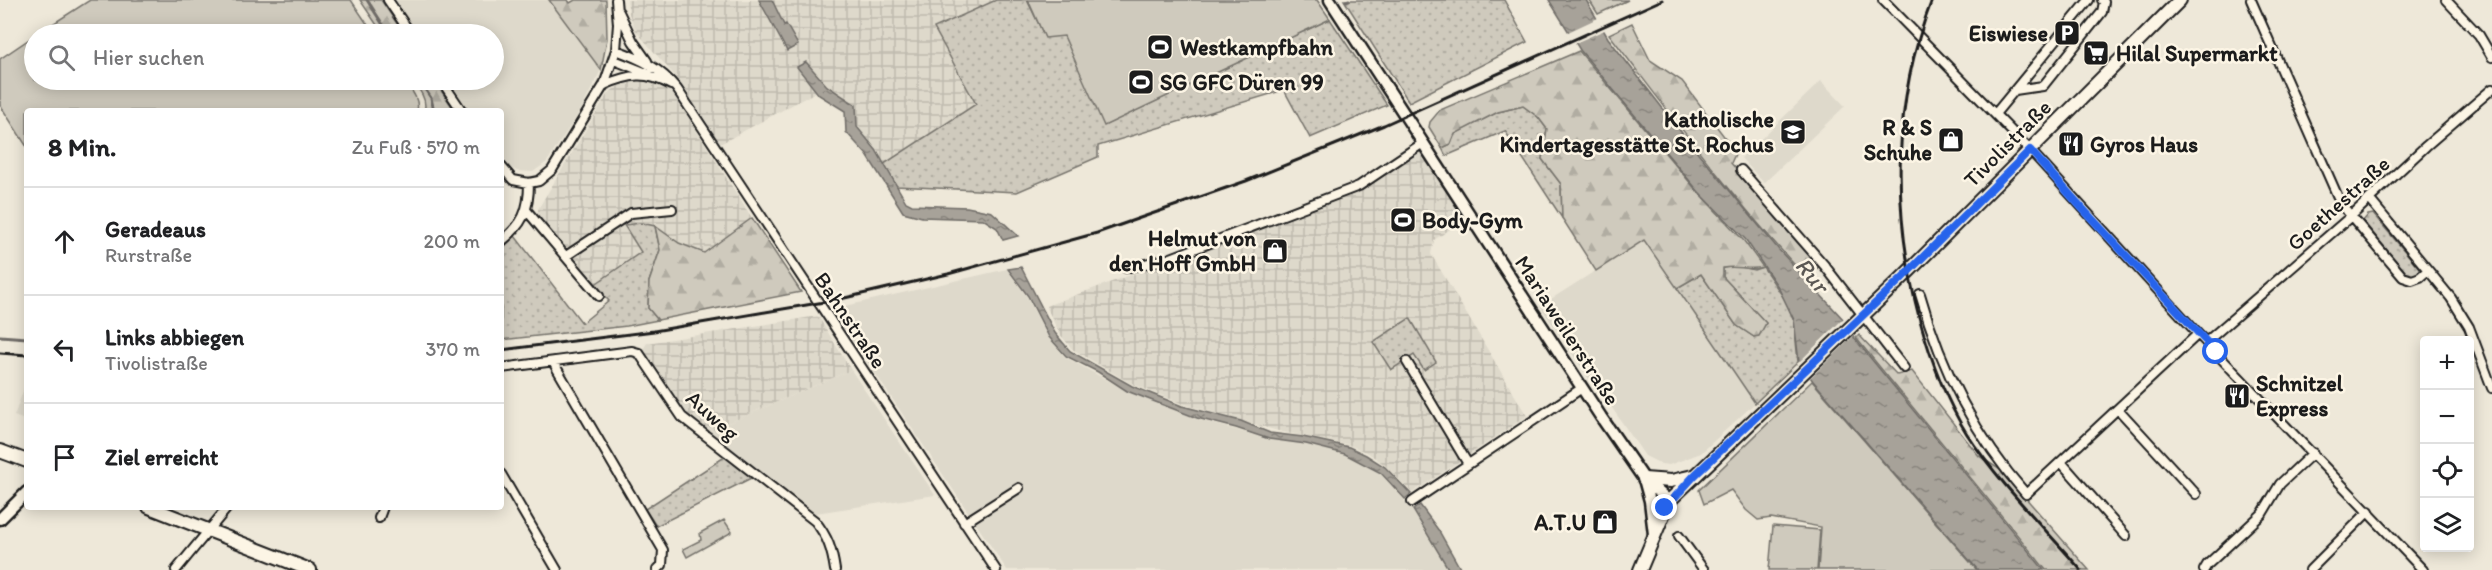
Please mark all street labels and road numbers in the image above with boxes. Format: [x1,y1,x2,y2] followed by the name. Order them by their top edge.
[1958,94,2057,193] street label: Tivolistraße
[2281,150,2395,257] street label: Goethestraße
[1509,250,1626,410] street label: Mariaweilerstraße
[808,267,893,374] street label: Bahnstraße
[680,384,746,447] street label: Auweg

